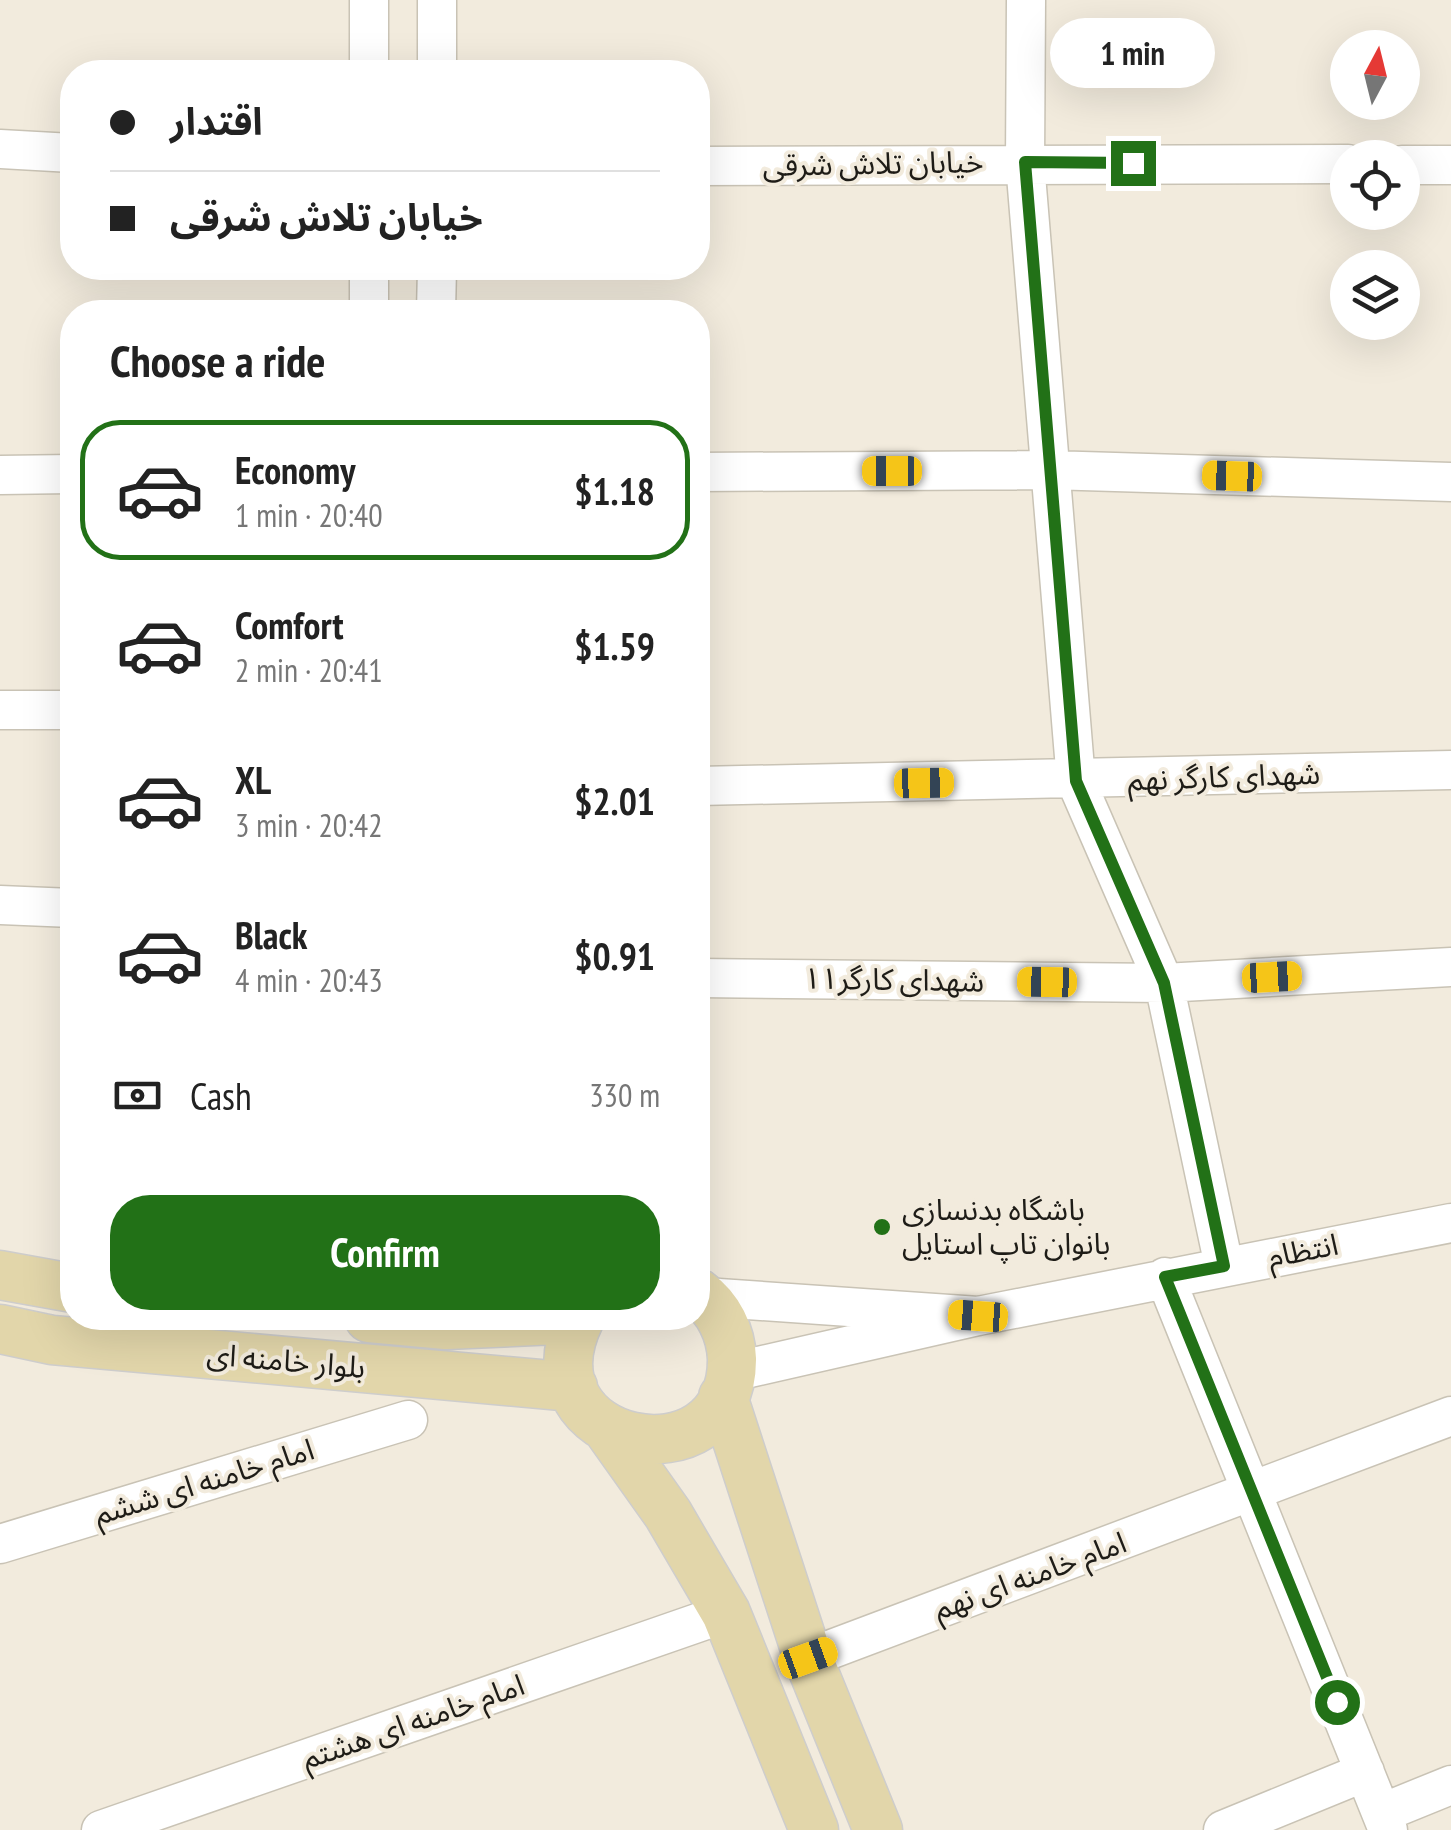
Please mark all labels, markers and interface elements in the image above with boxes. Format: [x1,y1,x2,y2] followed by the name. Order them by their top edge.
[1050,18,1216,88] callout: 1 min
[1330,30,1420,120] north arrow
[1330,30,1420,340] map controls
[1100,32,1165,74] text: 1 min
[170,96,263,145] text: اقتدار
[1330,140,1420,230] button: locate
[762,141,984,184] street label: خیابان تلاش شرقی
[1111,141,1156,186] route end
[170,192,483,241] text: خیابان تلاش شرقی
[1330,250,1420,340] button: layers
[110,331,325,389] text: Choose a ride
[115,445,205,535] icon: car
[235,445,355,494] text: Economy
[862,456,922,486] car
[1201,460,1263,492] car
[574,466,655,515] text: $1.18
[235,494,383,536] text: 1 min · 20:40
[115,600,205,690] icon: car
[235,600,344,649] text: Comfort
[574,621,655,670] text: $1.59
[235,649,383,691] text: 2 min · 20:41
[1127,753,1321,803] street label: شهدای کارگر نهم
[115,755,205,845] icon: car
[235,755,271,804] text: XL
[894,767,954,799] car
[574,776,655,825] text: $2.01
[235,804,383,846] text: 3 min · 20:42
[115,910,205,1000] icon: car
[235,910,308,959] text: Black
[574,931,655,980] text: $0.91
[803,957,985,1000] street label: شهدای کارگر۱۱
[235,959,383,1001] text: 4 min · 20:43
[1241,960,1303,994] car
[1017,966,1077,998] car
[110,1068,165,1123] icon: cash
[190,1071,252,1120] text: Cash
[589,1074,660,1116] text: 330 m
[902,1189,1110,1264] place label: باشگاه بدنسازی بانوان تاپ استایل
[110,1195,660,1310] button: Confirm
[871,1216,893,1238] marker: باشگاه بدنسازی بانوان تاپ استایل
[1264,1224,1342,1279] street label: انتظام
[947,1299,1009,1333] car
[205,1333,367,1386] street label: بلوار خامنه ای
[89,1429,320,1537] street label: امام خامنه ای ششم
[928,1522,1133,1632] street label: امام خامنه ای نهم
[775,1634,841,1682] car
[296,1664,531,1782] street label: امام خامنه ای هشتم
[1315,1680,1360,1725] route start

